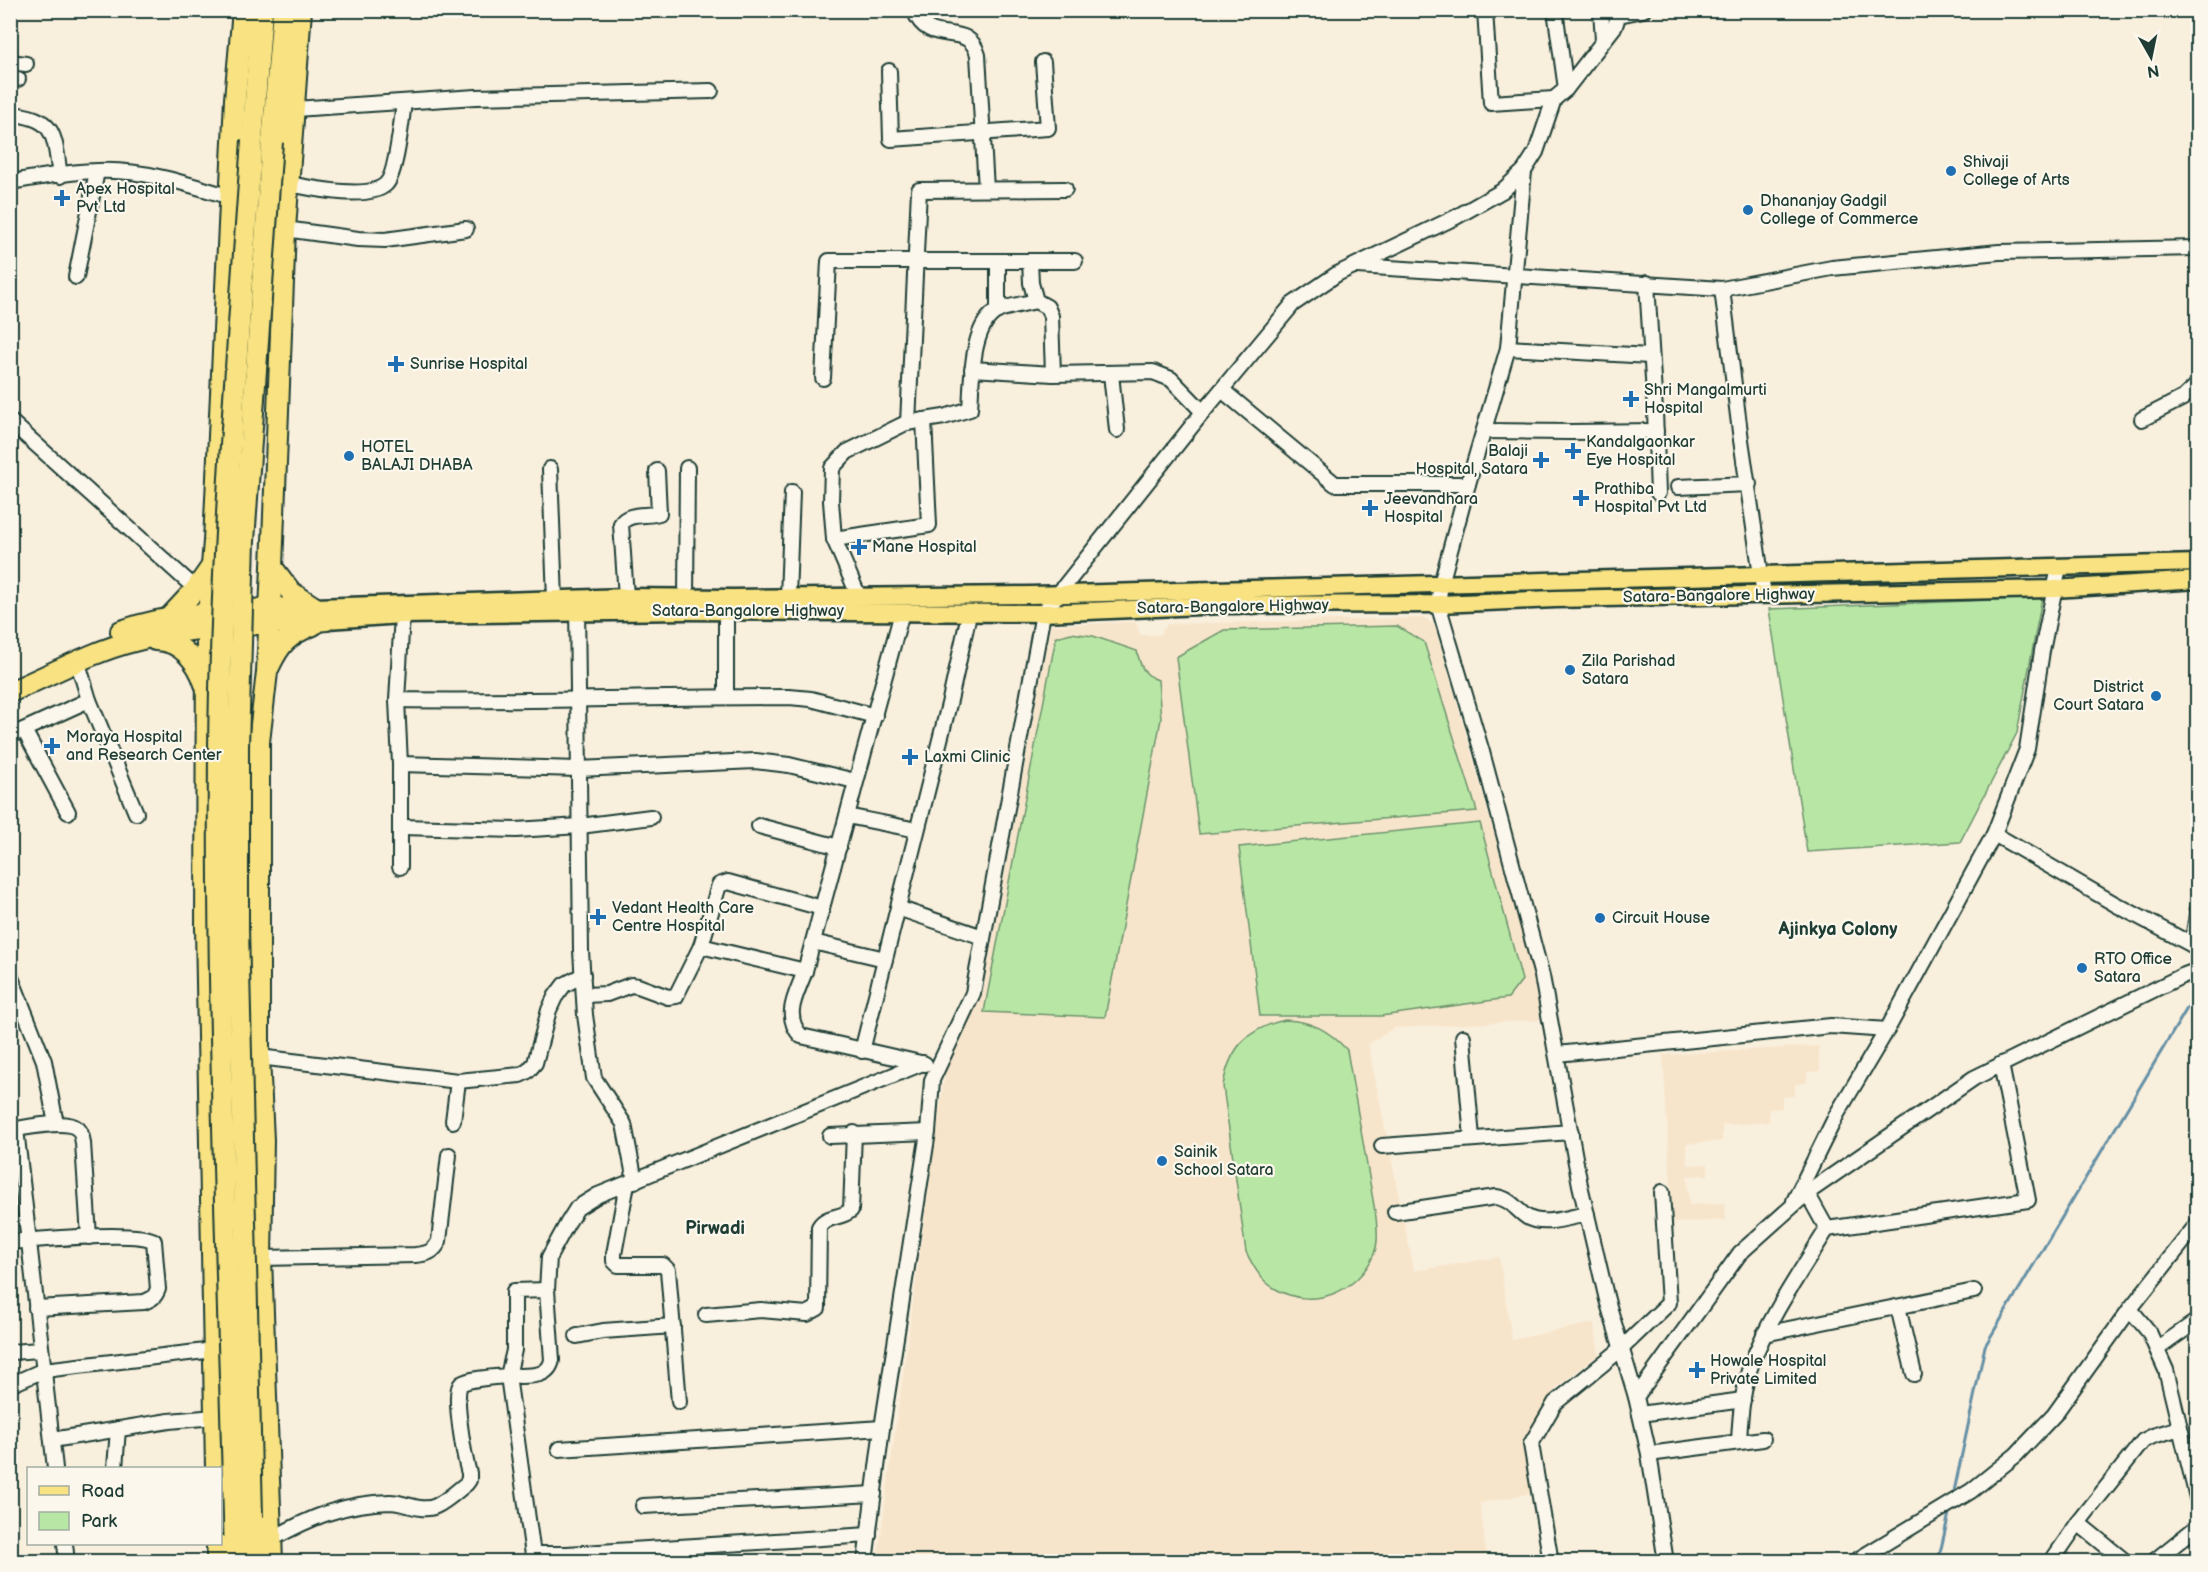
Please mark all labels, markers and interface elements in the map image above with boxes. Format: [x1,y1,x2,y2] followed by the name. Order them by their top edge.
[2121,27,2181,87] north arrow
[2146,60,2161,81] text: N
[1963,153,2070,190] place label: Shivaji College of Arts
[1944,164,1958,178] marker: Shivaji College of Arts
[76,180,175,217] place label: Apex Hospital Pvt Ltd
[53,189,71,207] marker: Apex Hospital Pvt Ltd
[1760,192,1919,229] place label: Dhananjay Gadgil College of Commerce
[1741,203,1755,217] marker: Dhananjay Gadgil College of Commerce
[387,355,405,373] marker: Sunrise Hospital
[410,355,528,374] place label: Sunrise Hospital
[1644,381,1767,418] place label: Shri Mangalmurti Hospital
[1622,390,1640,408] marker: Shri Mangalmurti Hospital
[1586,433,1695,470] place label: Kandalgaonkar Eye Hospital
[361,438,473,475] place label: HOTEL BALAJI DHABA
[1416,442,1528,479] place label: Balaji Hospital, Satara
[1564,442,1582,460] marker: Kandalgaonkar Eye Hospital
[342,449,356,463] marker: HOTEL BALAJI DHABA
[1532,451,1550,469] marker: Balaji Hospital, Satara
[1594,480,1707,517] place label: Prathiba Hospital Pvt Ltd
[1572,489,1590,507] marker: Prathiba Hospital Pvt Ltd
[1384,490,1478,527] place label: Jeevandhara Hospital
[1361,499,1379,517] marker: Jeevandhara Hospital
[850,538,868,556] marker: Mane Hospital
[872,538,976,557] place label: Mane Hospital
[1623,585,1816,607] street label: Satara-Bangalore Highway
[1137,596,1330,618] street label: Satara-Bangalore Highway
[652,602,845,621] street label: Satara-Bangalore Highway
[1581,652,1675,689] place label: Zila Parishad Satara
[1563,663,1577,677] marker: Zila Parishad Satara
[2053,678,2144,715] place label: District Court Satara
[2149,689,2163,703] marker: District Court Satara
[66,728,222,765] place label: Moraya Hospital and Research Center
[43,737,61,755] marker: Moraya Hospital and Research Center
[901,748,919,766] marker: Laxmi Clinic
[924,748,1011,767] place label: Laxmi Clinic
[612,899,754,936] place label: Vedant Health Care Centre Hospital
[589,908,607,926] marker: Vedant Health Care Centre Hospital
[1612,909,1710,928] place label: Circuit House
[1593,911,1607,925] marker: Circuit House
[1778,919,1898,940] district label: Ajinkya Colony
[2094,950,2173,987] place label: RTO Office Satara
[2075,961,2089,975] marker: RTO Office Satara
[1174,1143,1274,1180] place label: Sainik School Satara
[1155,1154,1169,1168] marker: Sainik School Satara
[685,1218,745,1239] district label: Pirwadi
[1710,1352,1826,1389] place label: Howale Hospital Private Limited
[1688,1361,1706,1379] marker: Howale Hospital Private Limited
[27,1467,222,1545] legend
[81,1481,125,1502] text: Road
[81,1511,117,1532] text: Park

